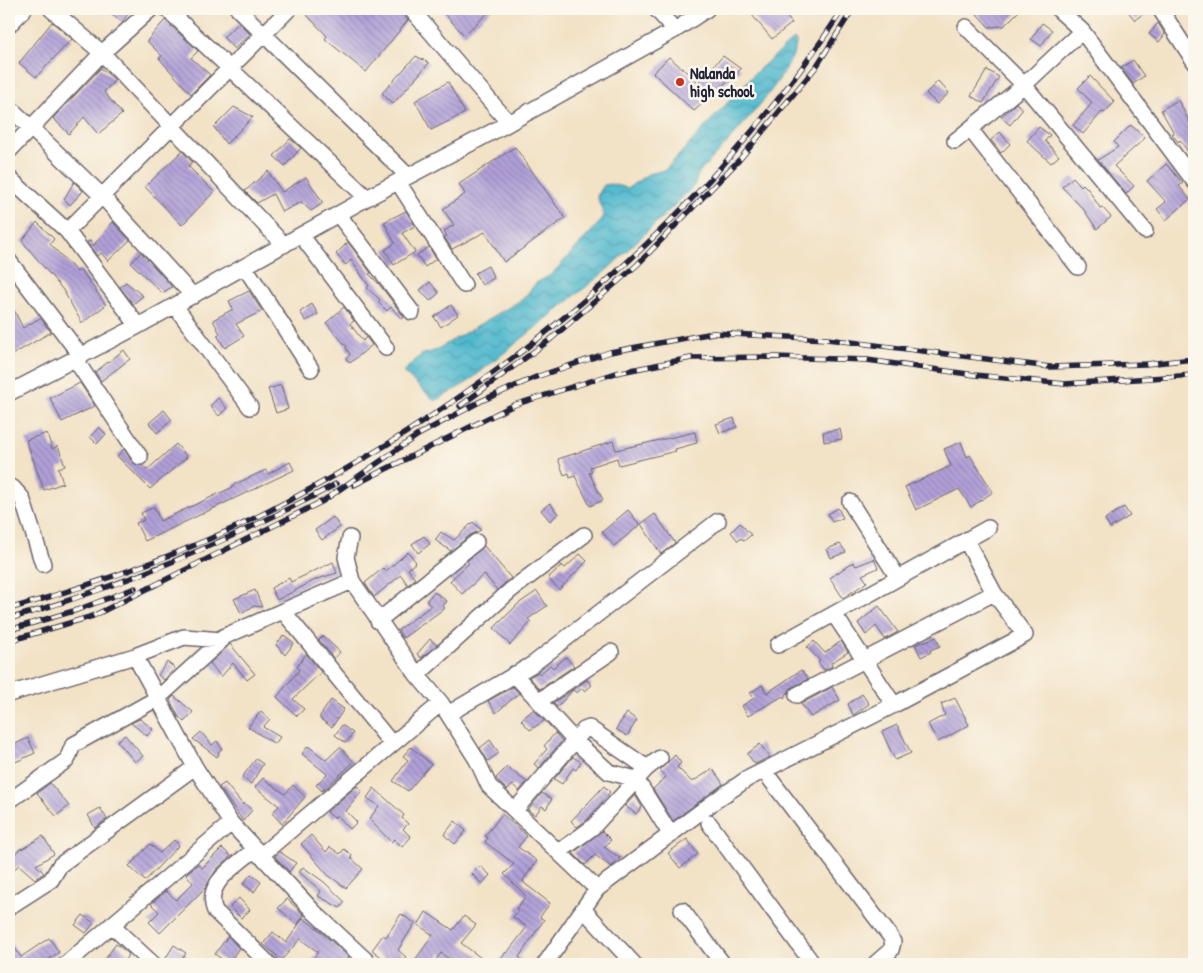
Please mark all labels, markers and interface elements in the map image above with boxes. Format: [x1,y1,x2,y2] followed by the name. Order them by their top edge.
[690,62,755,103] place label: Nalanda high school
[674,76,686,88] marker: Nalanda high school

